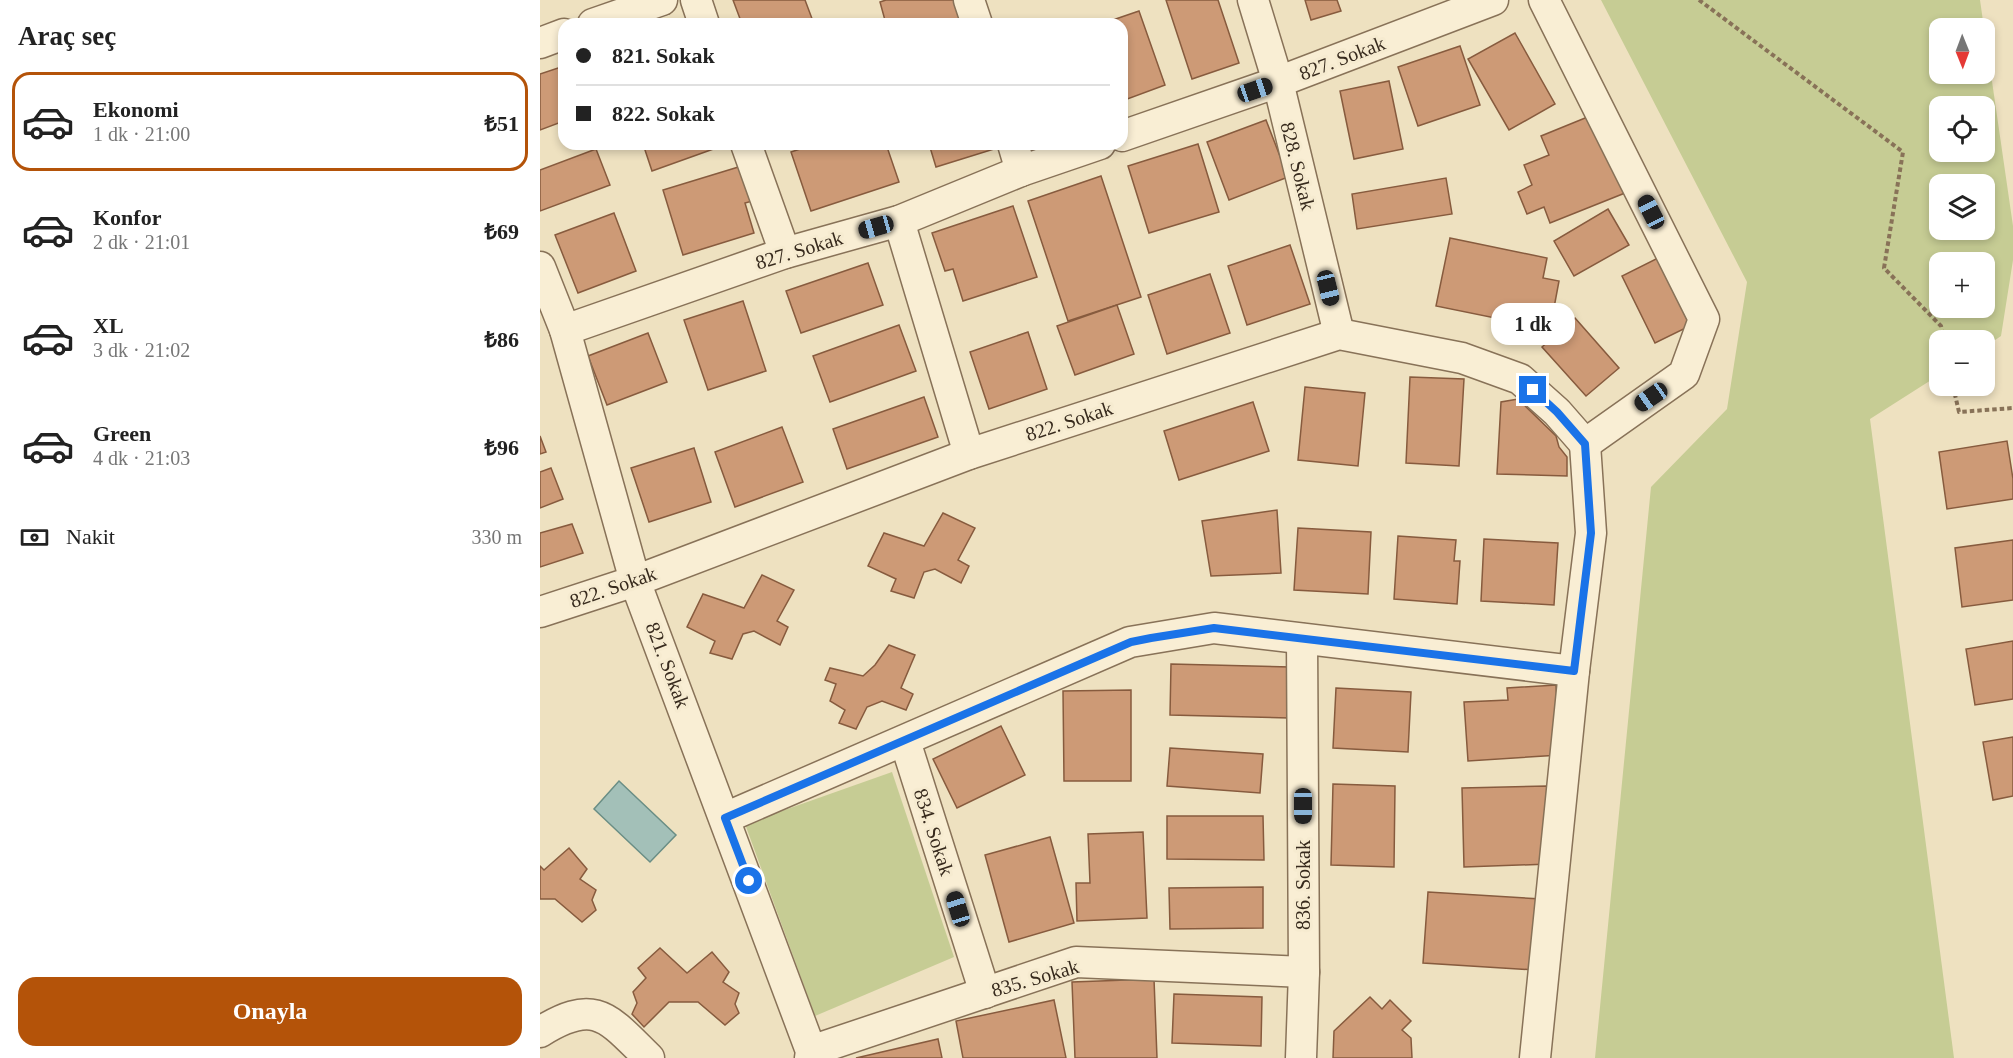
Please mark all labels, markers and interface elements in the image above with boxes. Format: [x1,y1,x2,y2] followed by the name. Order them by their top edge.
[1929,18,1995,84] north arrow
[1929,18,1995,396] map controls
[18,21,116,51] text: Araç seç
[1296,32,1388,84] street label: 827. Sokak
[612,43,715,68] text: 821. Sokak
[1235,76,1275,104] car
[21,95,75,149] icon: car
[1929,96,1995,162] button: locate
[93,97,179,122] text: Ekonomi
[612,101,715,126] text: 822. Sokak
[484,111,519,136] text: ₺51
[1276,120,1320,212] street label: 828. Sokak
[93,123,190,145] text: 1 dk · 21:00
[1929,174,1995,240] button: layers
[1635,192,1667,232] car
[21,203,75,257] icon: car
[93,205,161,230] text: Konfor
[856,213,896,241] car
[484,219,519,244] text: ₺69
[753,226,845,274] street label: 827. Sokak
[93,231,190,253] text: 2 dk · 21:01
[1929,252,1995,318] button: +
[1315,268,1341,308] car
[1491,303,1575,345] callout: 1 dk
[21,311,75,365] icon: car
[93,313,124,338] text: XL
[1514,313,1552,335] text: 1 dk
[484,327,519,352] text: ₺86
[1929,330,1995,396] button: −
[93,339,190,361] text: 3 dk · 21:02
[1519,376,1546,403] route end
[1631,379,1671,415] car
[1023,397,1115,445] street label: 822. Sokak
[21,419,75,473] icon: car
[93,421,151,446] text: Green
[484,435,519,460] text: ₺96
[93,447,190,469] text: 4 dk · 21:03
[18,521,51,554] icon: cash
[66,524,115,549] text: Nakit
[471,526,522,548] text: 330 m
[567,562,659,612] street label: 822. Sokak
[642,619,694,711] street label: 821. Sokak
[910,786,958,878] street label: 834. Sokak
[1294,788,1312,824] car
[1292,840,1314,930] street label: 836. Sokak
[735,867,762,894] route start
[944,889,972,929] car
[989,955,1081,1001] street label: 835. Sokak
[18,977,522,1046] button: Onayla

